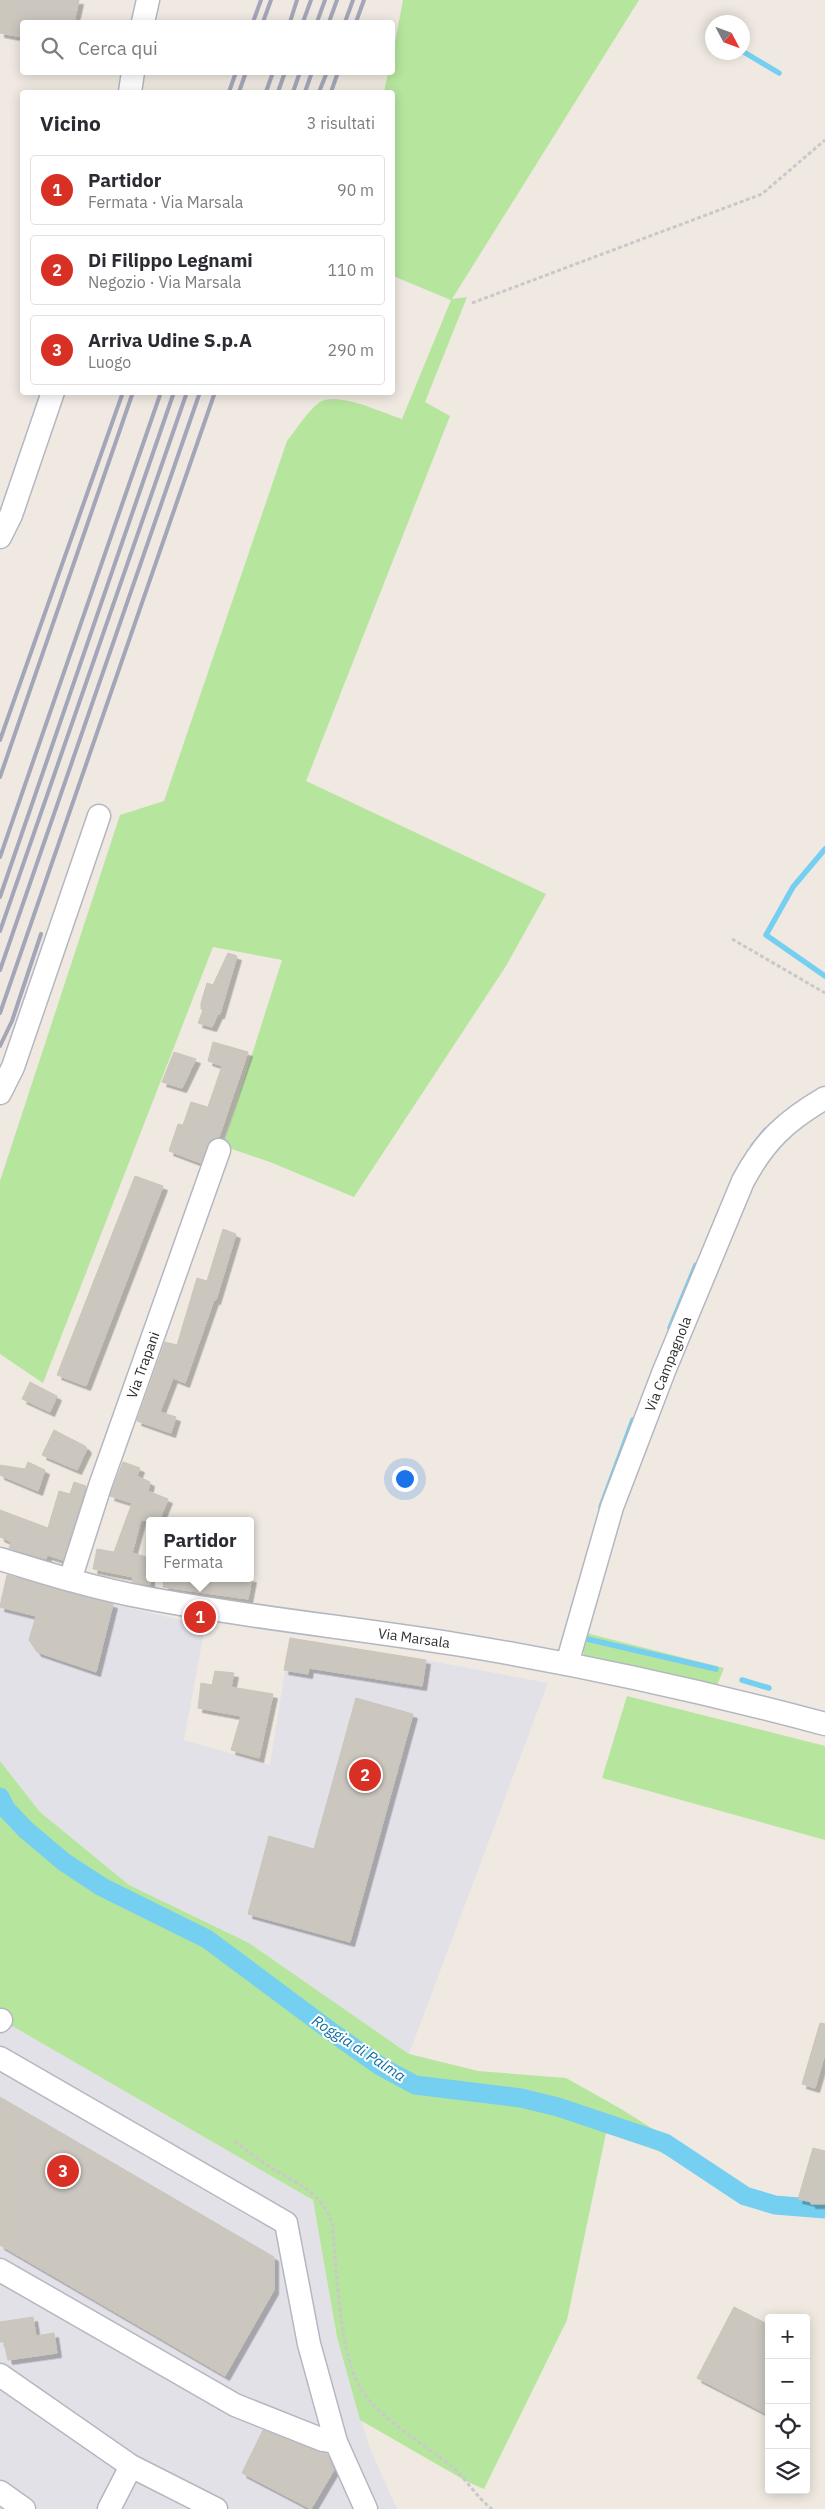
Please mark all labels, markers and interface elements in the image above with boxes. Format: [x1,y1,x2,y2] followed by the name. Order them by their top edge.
[705,15,750,60] north arrow
[20,20,395,75] search box
[38,34,66,62] icon: search
[78,36,158,60] text: Cerca qui
[40,109,101,137] text: Vicino
[307,113,375,133] text: 3 risultati
[88,168,161,192] text: Partidor
[52,180,62,200] text: 1
[337,180,374,200] text: 90 m
[88,192,243,212] text: Fermata · Via Marsala
[88,248,253,272] text: Di Filippo Legnami
[52,260,62,280] text: 2
[327,260,374,280] text: 110 m
[88,272,241,292] text: Negozio · Via Marsala
[88,328,252,352] text: Arriva Udine S.p.A
[52,340,62,360] text: 3
[327,340,374,360] text: 290 m
[88,352,131,372] text: Luogo
[641,1313,696,1414] street label: Via Campagnola
[123,1329,163,1401] street label: Via Trapani
[392,1466,418,1492] your location
[146,1517,254,1582] popup
[163,1528,237,1552] text: Partidor
[163,1552,223,1572] text: Fermata
[184,1598,216,1636] pin: 1
[377,1624,452,1652] street label: Via Marsala
[349,1756,381,1794] pin: 2
[309,2011,410,2085] water label: Roggia di Palma
[47,2152,79,2190] pin: 3
[765,2314,810,2494] map controls
[765,2314,810,2359] button: +
[765,2359,810,2404] button: −
[765,2404,810,2449] button: locate
[765,2449,810,2494] button: layers

